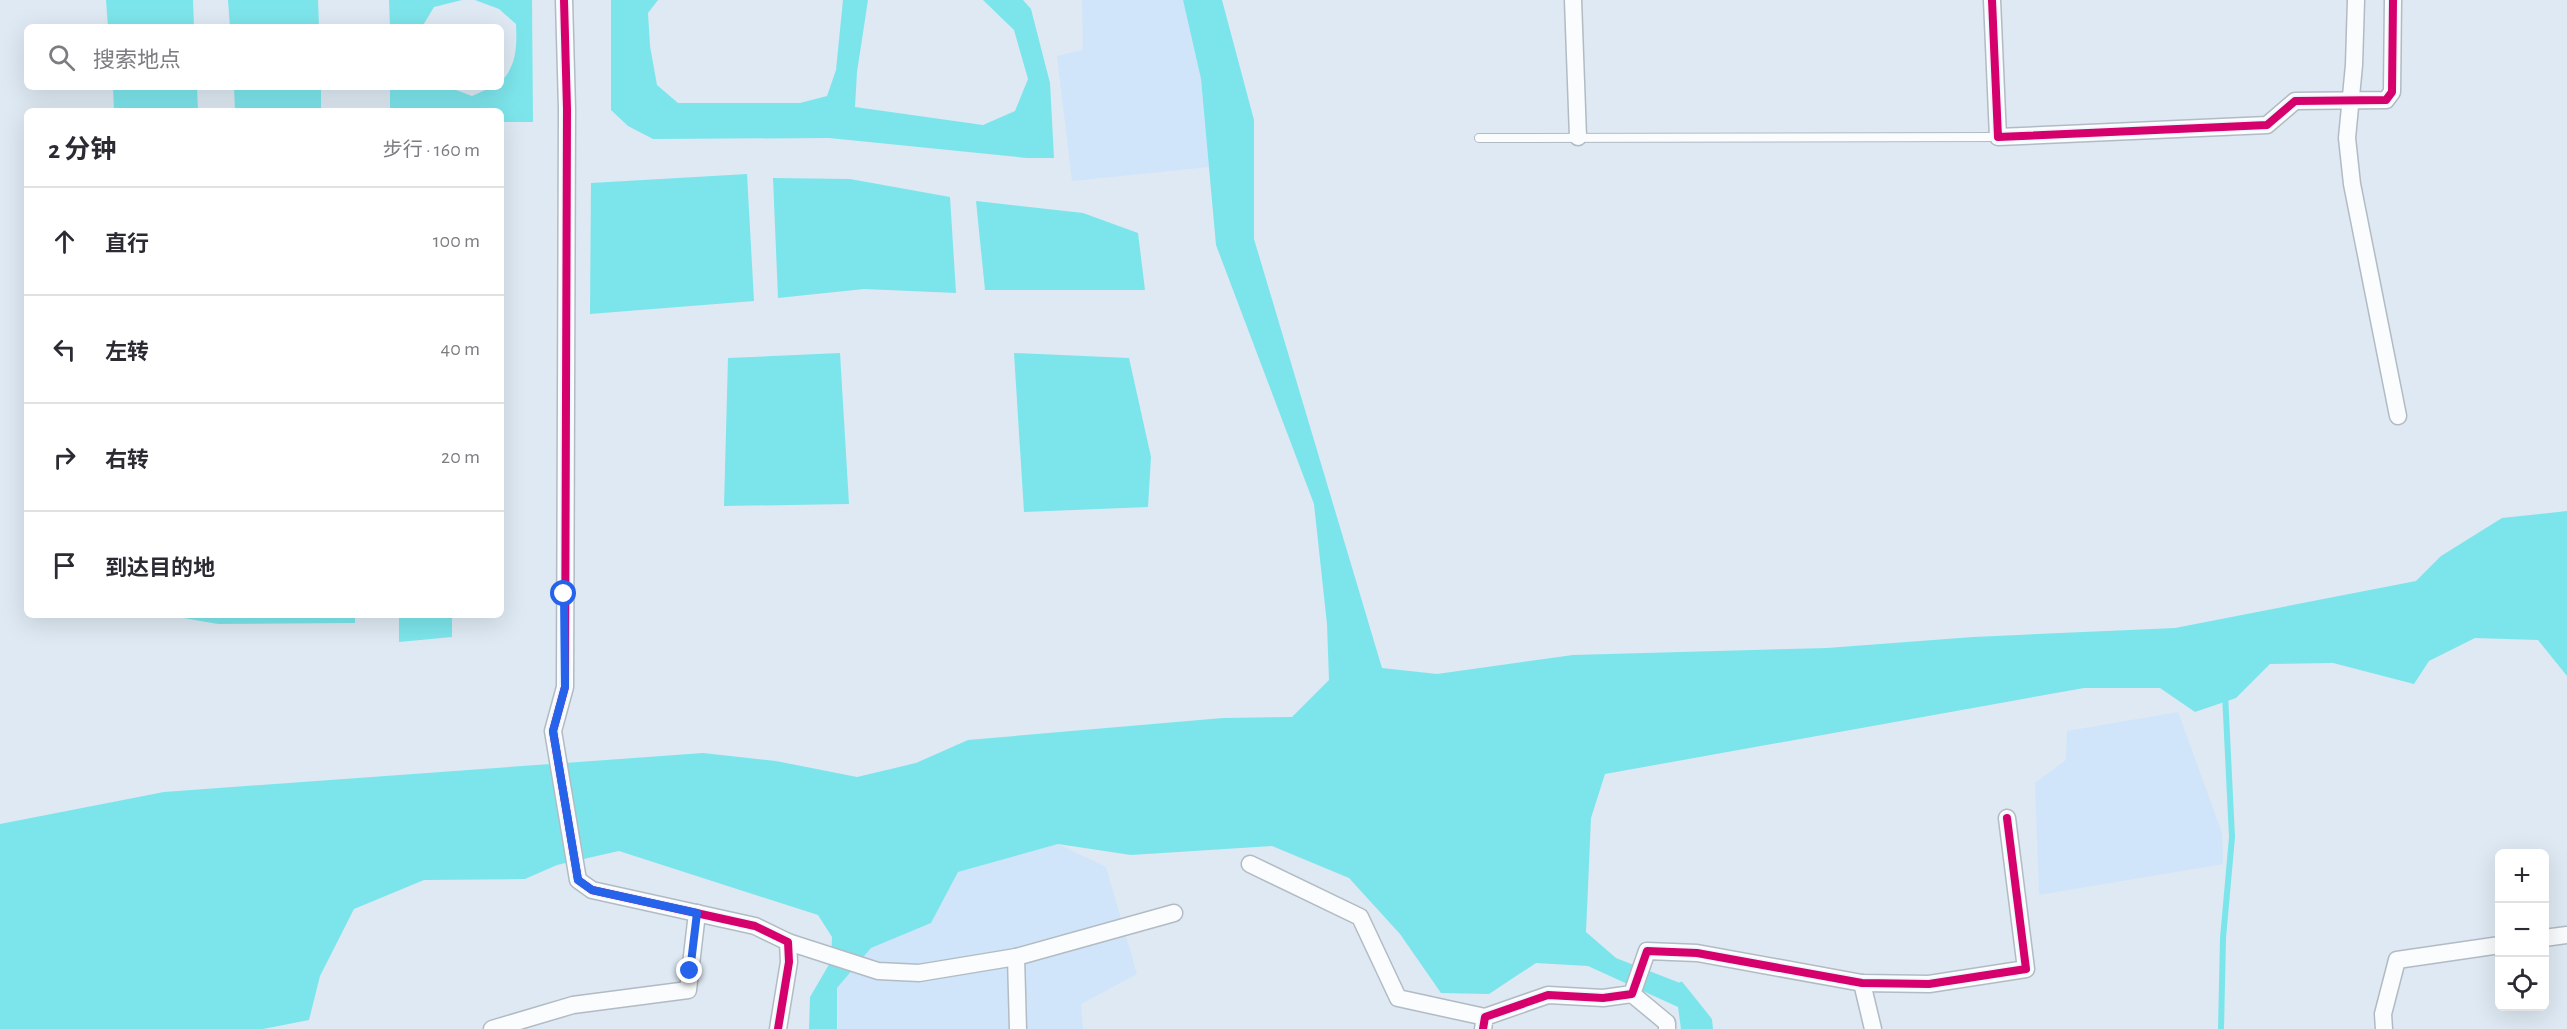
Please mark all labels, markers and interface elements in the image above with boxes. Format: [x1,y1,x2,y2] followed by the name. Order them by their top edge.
[24,24,504,90] search box
[45,41,78,74] icon: search
[93,49,181,71] text: 搜索地点
[48,137,116,163] text: 2 分钟
[383,140,480,160] text: 步行 · 160 m
[48,225,81,258] icon: ahead
[433,231,480,251] text: 100 m
[105,233,149,255] text: 直行
[48,333,81,366] icon: left
[441,339,480,359] text: 40 m
[105,341,149,363] text: 左转
[48,441,81,474] icon: right
[441,447,480,467] text: 20 m
[105,449,149,471] text: 右转
[48,549,81,582] icon: arrive
[105,557,215,579] text: 到达目的地
[550,580,576,606] route start
[2495,849,2549,1011] map controls
[2495,849,2549,903] button: +
[2495,903,2549,957] button: −
[676,957,702,983] route end
[2495,957,2549,1011] button: locate

